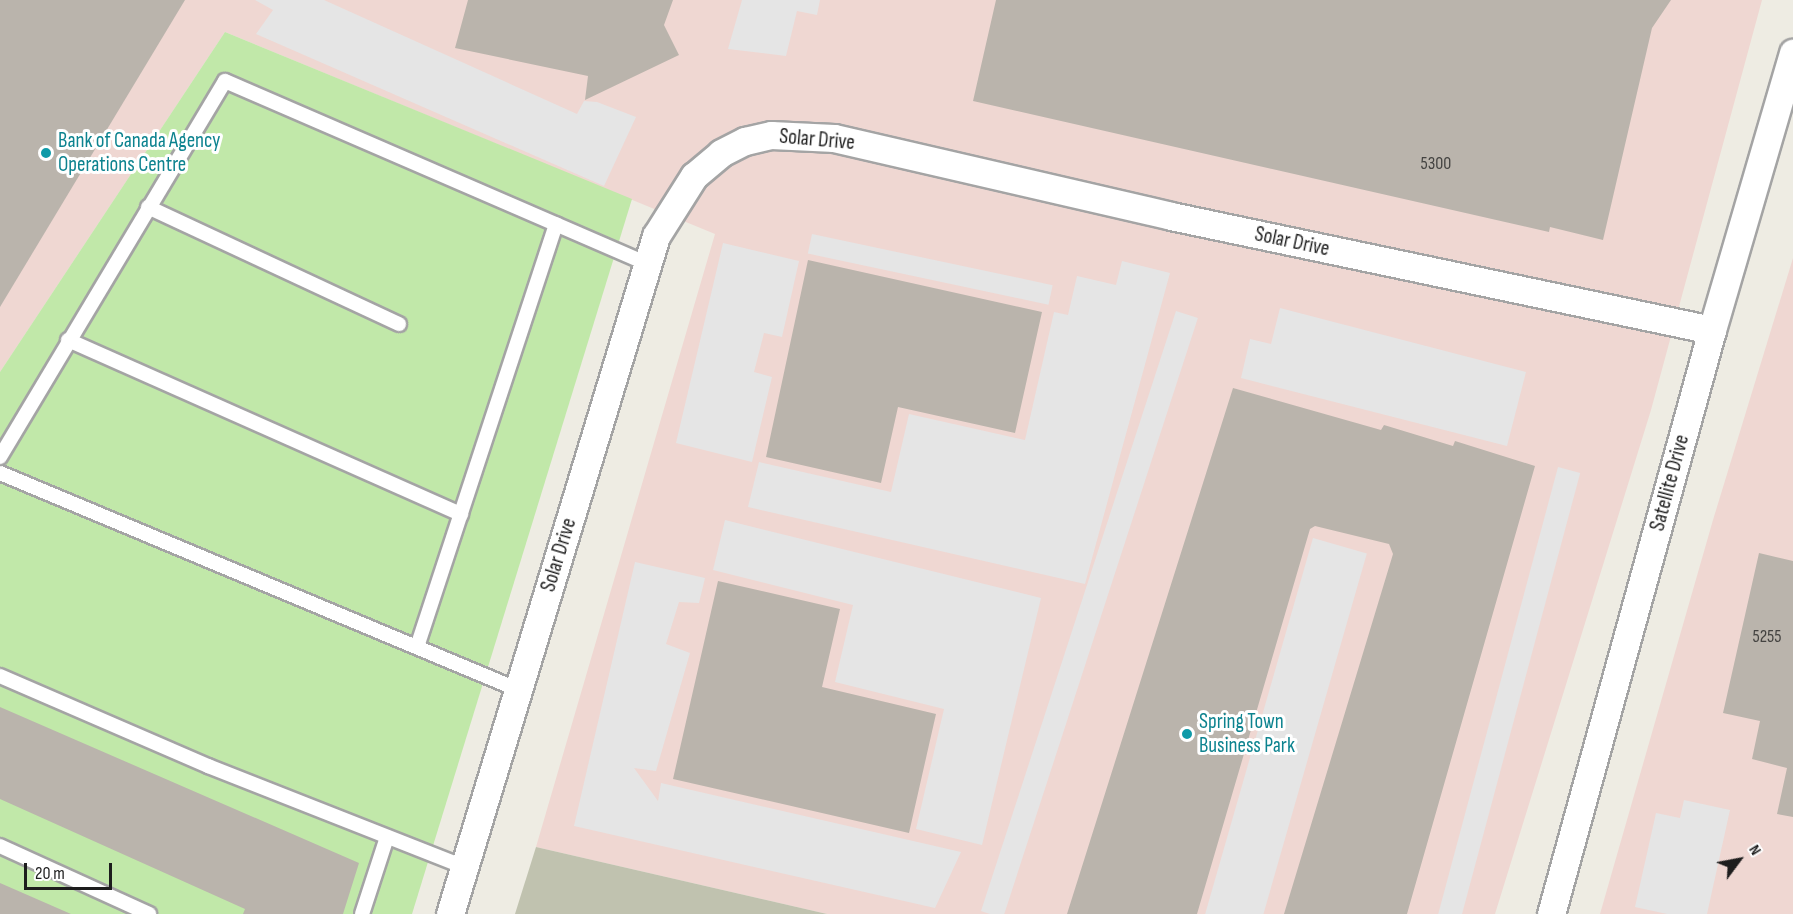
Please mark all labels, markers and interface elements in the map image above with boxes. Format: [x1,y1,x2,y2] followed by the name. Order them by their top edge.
[778,124,856,156] street label: Solar Drive
[58,128,220,178] place label: Bank of Canada Agency Operations Centre
[39,146,53,160] marker: Bank of Canada Agency Operations Centre
[1421,153,1451,175] house number: 5300
[1252,222,1332,262] street label: Solar Drive
[1645,432,1695,534] street label: Satellite Drive
[536,515,582,595] street label: Solar Drive
[1752,626,1782,648] house number: 5255
[1199,709,1295,759] place label: Spring Town Business Park
[1180,727,1194,741] marker: Spring Town Business Park
[1709,830,1769,890] north arrow
[1744,842,1765,859] text: N
[27,851,116,889] scale bar
[35,863,65,884] text: 20 m

